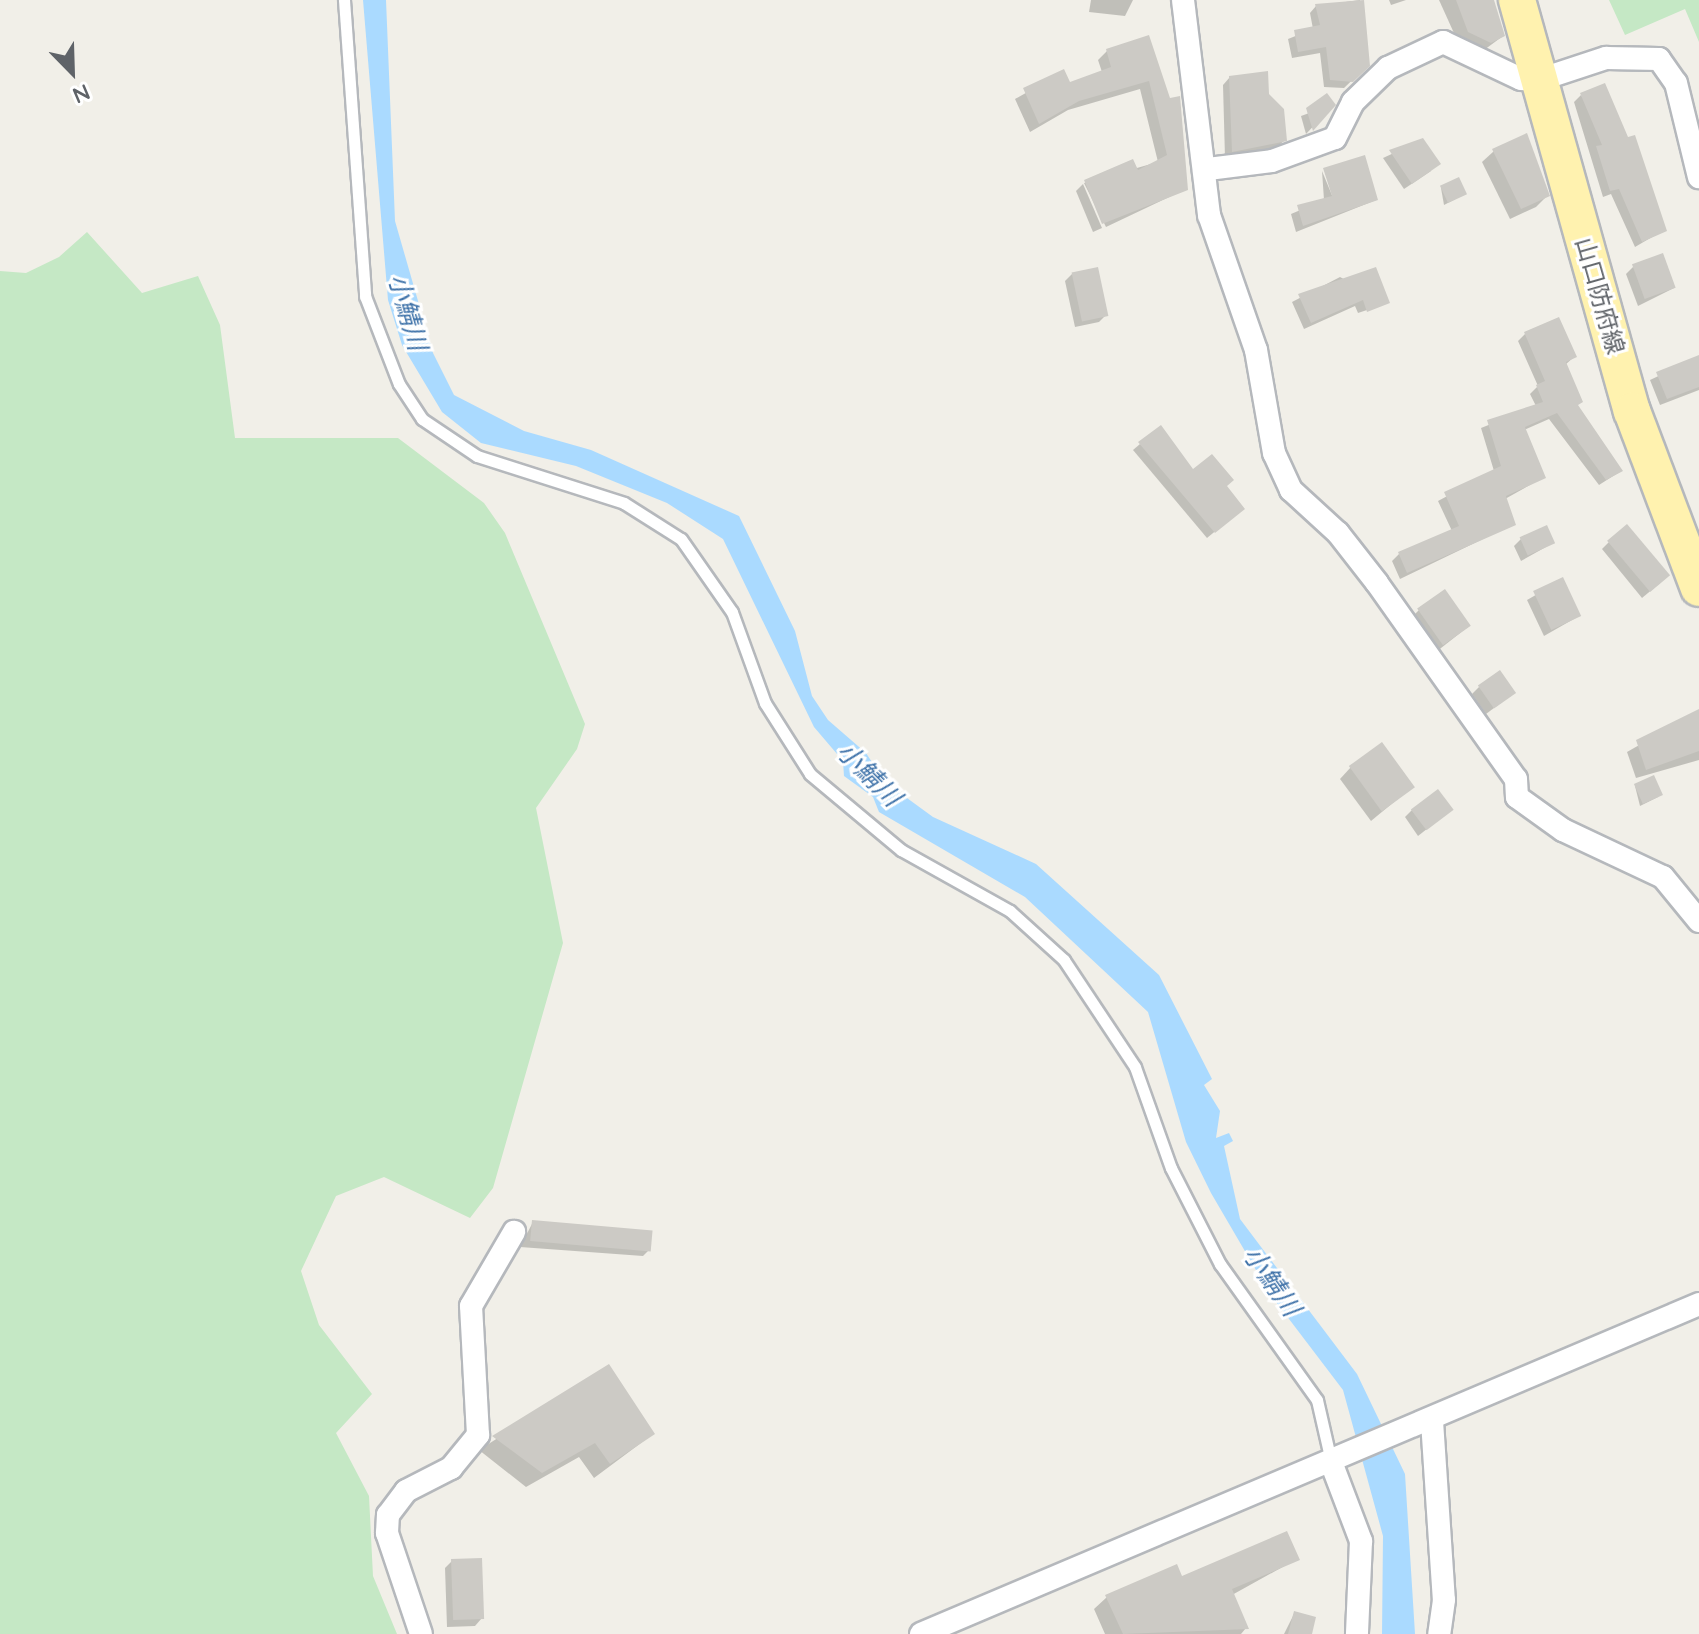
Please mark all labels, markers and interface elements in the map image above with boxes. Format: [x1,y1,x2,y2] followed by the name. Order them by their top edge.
[32,32,112,112] north arrow
[68,78,94,110] text: N
[1570,234,1630,358] street label: 山口防府線
[382,270,434,354] water label: 小鯖川
[830,735,908,813] water label: 小鯖川
[1237,1240,1307,1322] water label: 小鯖川

